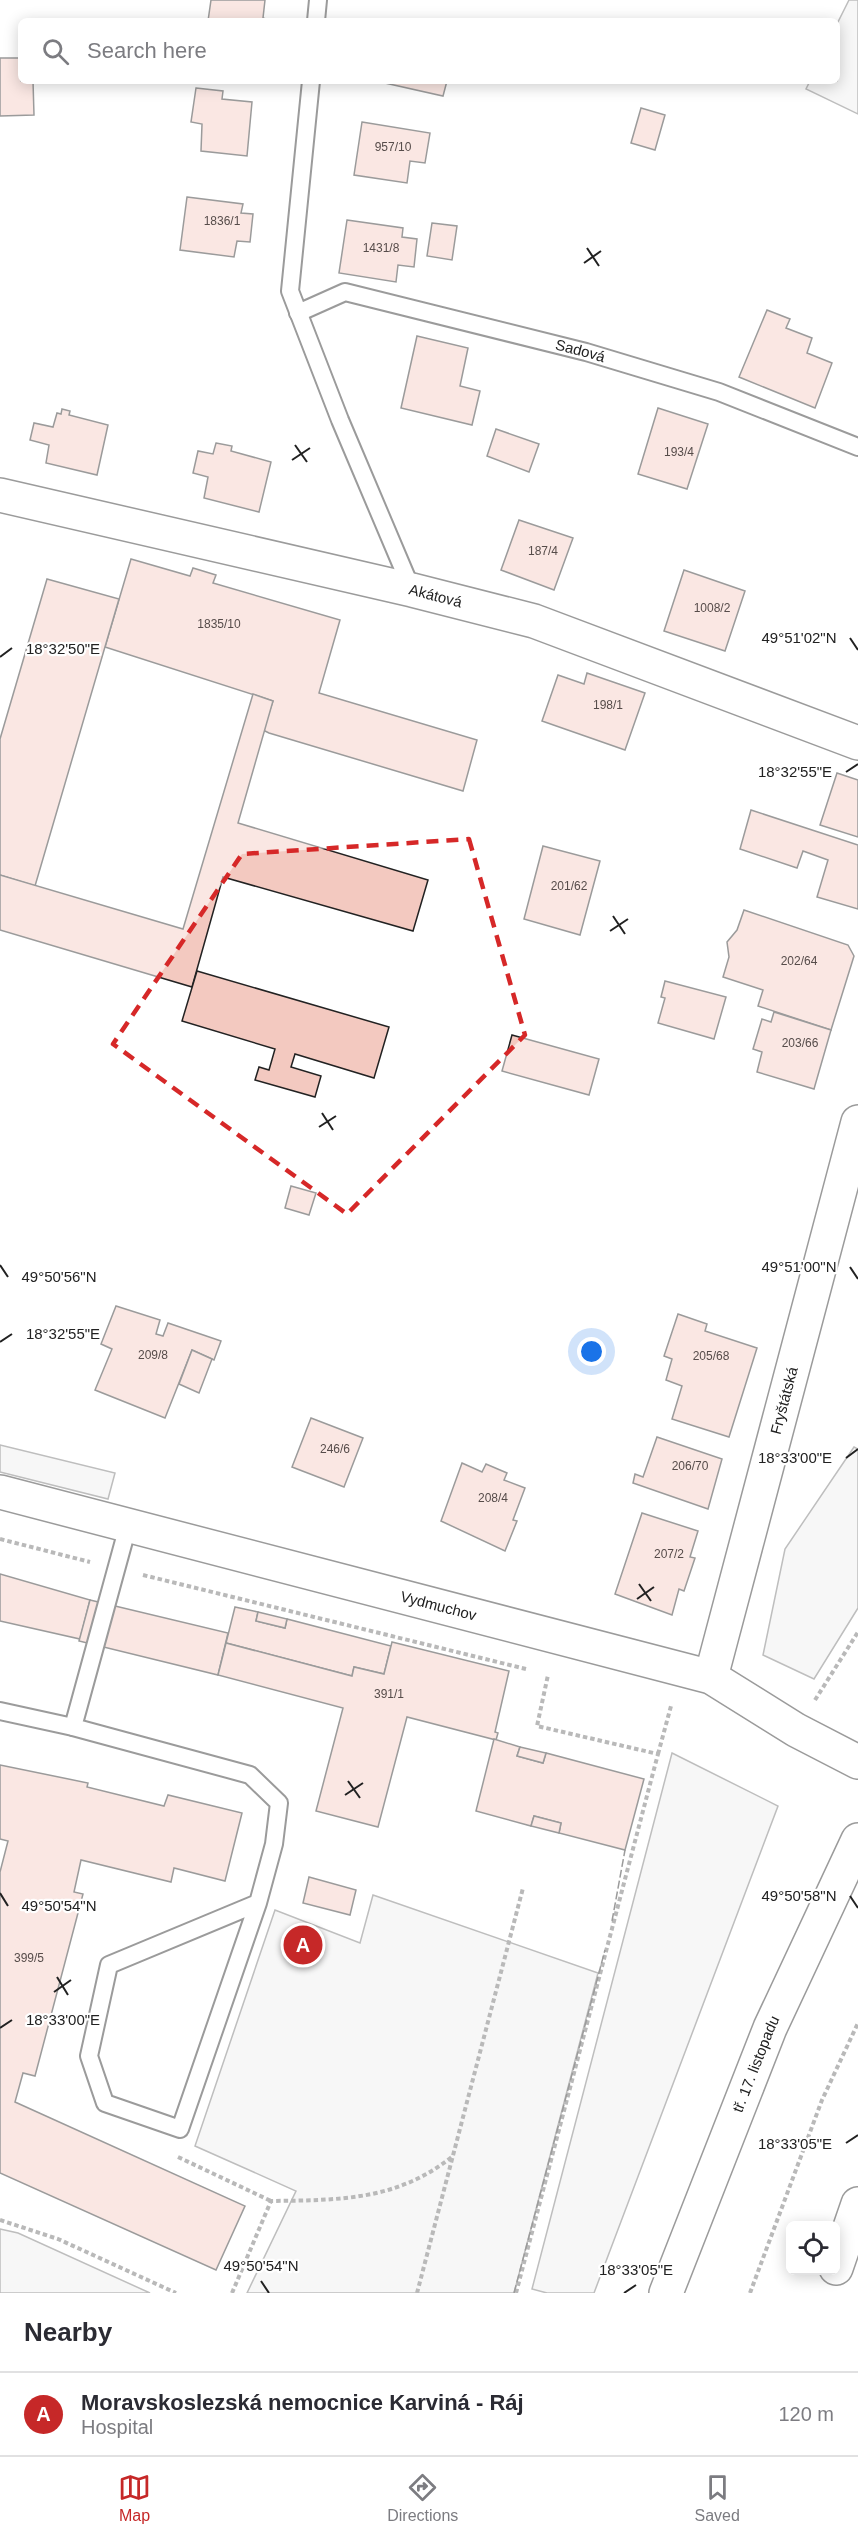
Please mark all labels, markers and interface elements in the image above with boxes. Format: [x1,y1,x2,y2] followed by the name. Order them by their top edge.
[18,18,840,84] search box
[39,35,72,68] icon: search
[87,38,207,63] text: Search here
[375,140,412,154] house number: 957/10
[204,214,241,228] house number: 1836/1
[363,241,400,255] house number: 1431/8
[554,336,608,365] street label: Sadová
[664,445,694,459] house number: 193/4
[528,544,558,558] house number: 187/4
[407,581,465,611] street label: Akátová
[694,601,731,615] house number: 1008/2
[197,617,241,631] house number: 1835/10
[761,629,837,646] text: 49°51'02"N
[26,640,100,657] text: 18°32'50"E
[593,698,623,712] house number: 198/1
[758,763,832,780] text: 18°32'55"E
[551,879,588,893] house number: 201/62
[781,954,818,968] house number: 202/64
[782,1036,819,1050] house number: 203/66
[761,1258,837,1275] text: 49°51'00"N
[21,1268,97,1285] text: 49°50'56"N
[26,1325,100,1342] text: 18°32'55"E
[577,1337,606,1366] your location
[138,1348,168,1362] house number: 209/8
[693,1349,730,1363] house number: 205/68
[767,1364,801,1436] street label: Fryštátská
[320,1442,350,1456] house number: 246/6
[758,1449,832,1466] text: 18°33'00"E
[672,1459,709,1473] house number: 206/70
[478,1491,508,1505] house number: 208/4
[654,1547,684,1561] house number: 207/2
[399,1588,479,1624] street label: Vydmuchov
[374,1687,404,1701] house number: 391/1
[761,1887,837,1904] text: 49°50'58"N
[21,1897,97,1914] text: 49°50'54"N
[284,1922,322,1968] pin: A
[14,1951,44,1965] house number: 399/5
[26,2011,100,2028] text: 18°33'00"E
[729,2013,783,2115] street label: tř. 17. listopadu
[758,2135,832,2152] text: 18°33'05"E
[786,2221,840,2275] map controls
[786,2221,840,2275] button: locate
[223,2257,299,2274] text: 49°50'54"N
[599,2261,673,2278] text: 18°33'05"E
[24,2317,112,2347] text: Nearby
[81,2390,524,2415] text: Moravskoslezská nemocnice Karviná - Ráj
[36,2403,51,2425] text: A
[778,2403,834,2425] text: 120 m
[81,2416,153,2438] text: Hospital
[118,2471,151,2525] tab: Map
[387,2471,458,2525] tab: Directions
[695,2471,740,2525] tab: Saved

